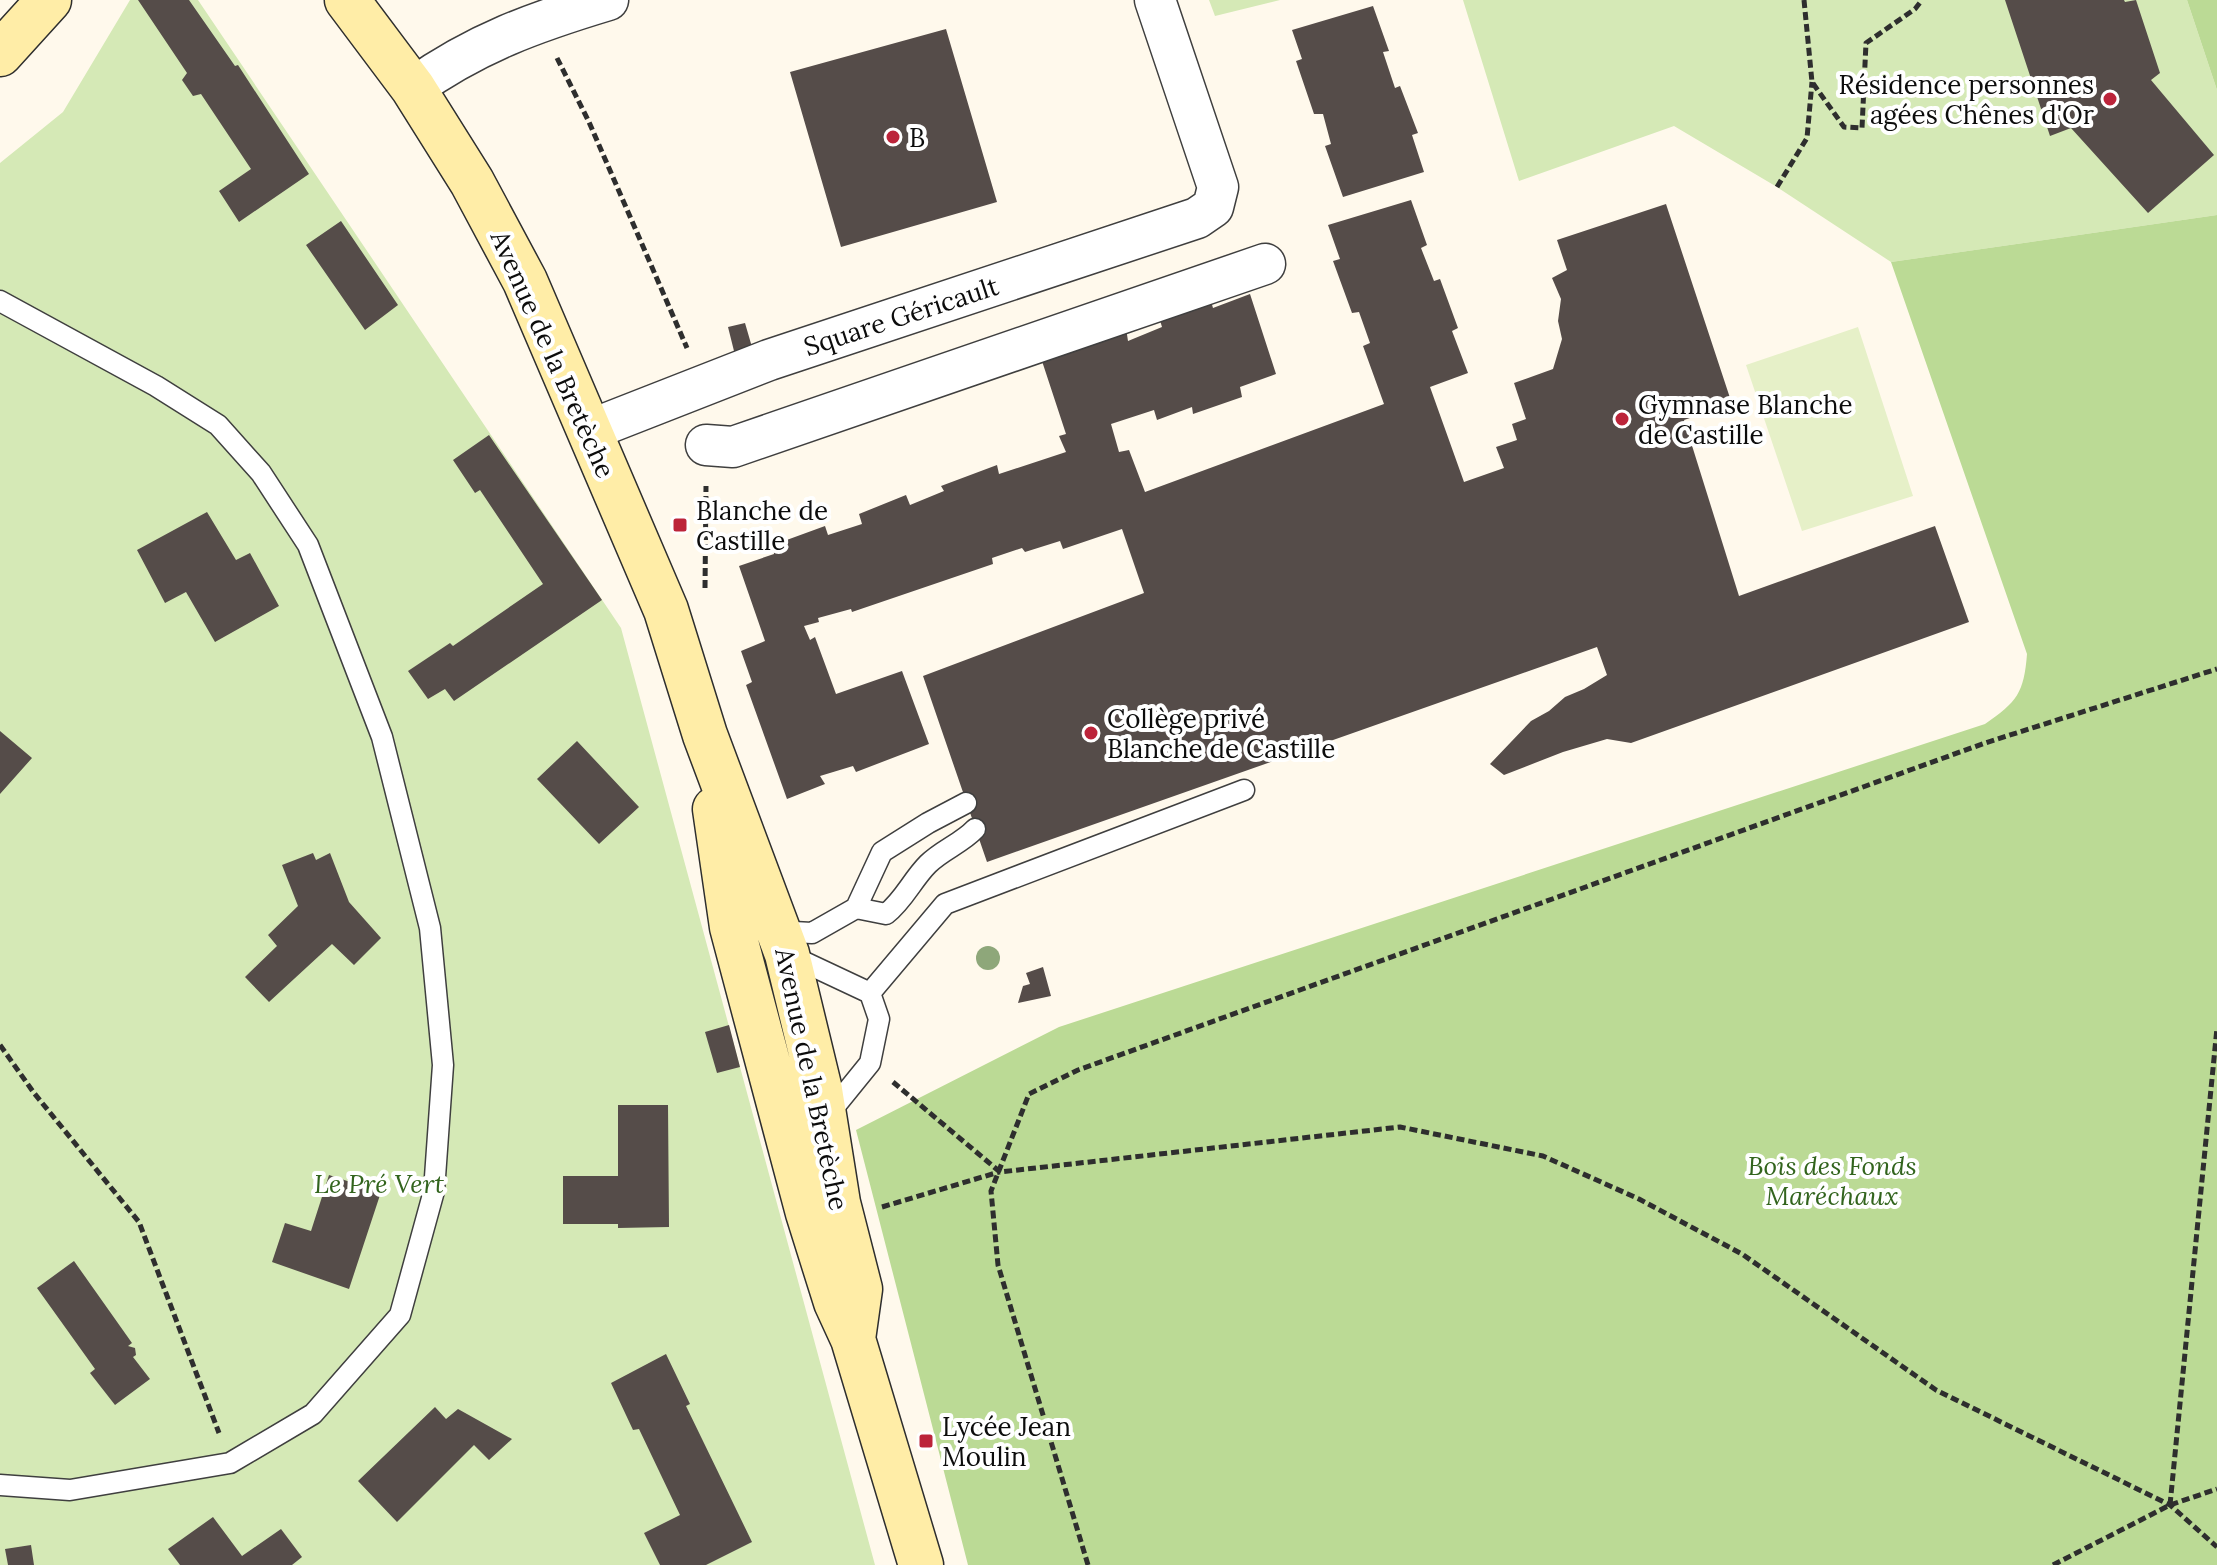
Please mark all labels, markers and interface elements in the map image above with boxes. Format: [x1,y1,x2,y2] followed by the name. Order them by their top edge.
[1839,68,2095,131] place label: Résidence personnes agées Chênes d'Or
[2101,90,2119,108] marker: Résidence personnes agées Chênes d'Or
[909,121,925,154] place label: B
[884,128,902,146] marker: B
[483,224,622,483] street label: Avenue de la Bretèche
[799,269,1003,363] street label: Square Géricault
[1638,388,1853,451] place label: Gymnase Blanche de Castille
[1613,410,1631,428] marker: Gymnase Blanche de Castille
[696,494,828,557] place label: Blanche de Castille
[671,516,689,534] marker: Blanche de Castille
[1107,702,1335,765] place label: Collège privé Blanche de Castille
[1082,724,1100,742] marker: Collège privé Blanche de Castille
[768,944,856,1213] street label: Avenue de la Bretèche
[1747,1149,1917,1212] park label: Bois des Fonds Maréchaux
[314,1167,444,1200] park label: Le Pré Vert
[942,1410,1071,1473] place label: Lycée Jean Moulin
[917,1432,935,1450] marker: Lycée Jean Moulin

